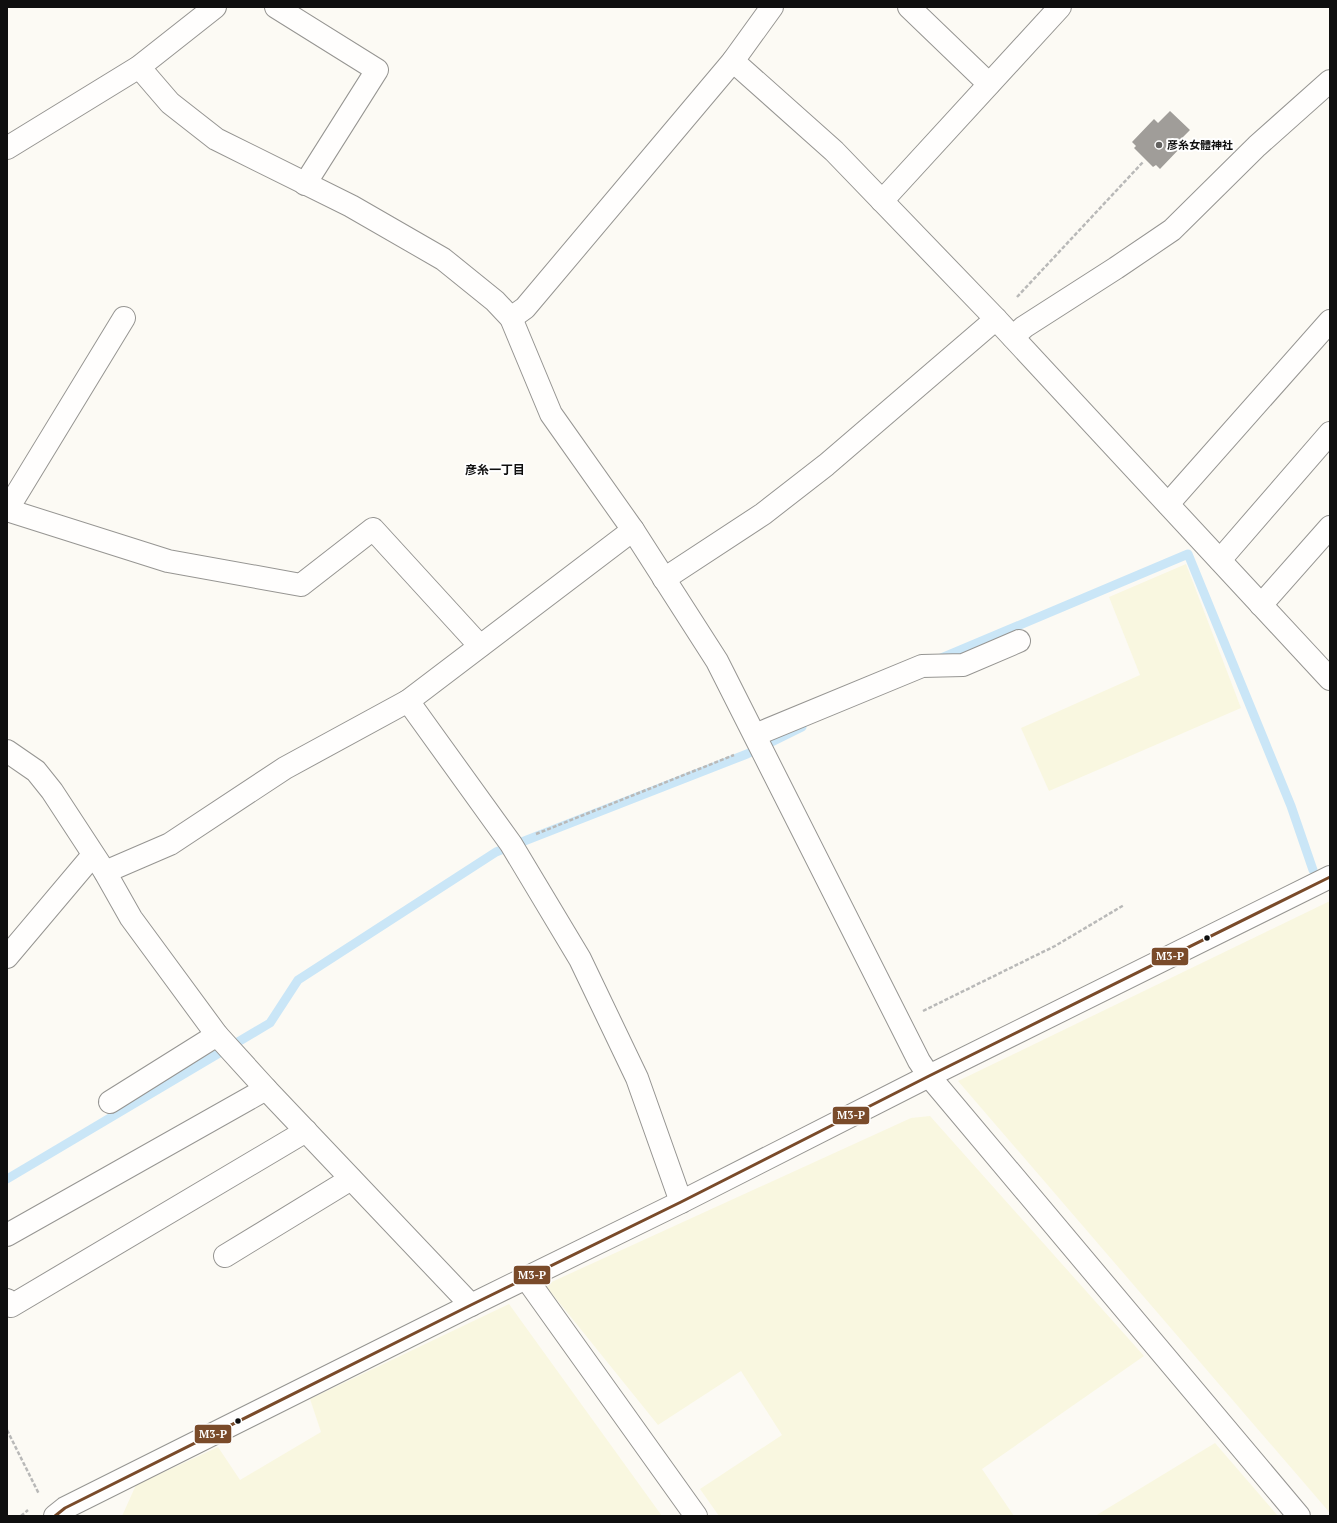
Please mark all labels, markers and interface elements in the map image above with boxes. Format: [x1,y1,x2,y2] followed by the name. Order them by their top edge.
[1167,138,1233,152] place label: 彦糸女體神社
[1154,140,1164,150] marker: 彦糸女體神社
[465,462,525,477] district label: 彦糸一丁目
[1202,933,1212,943] unlabelled marker
[1151,947,1189,966] line badge: M3-P
[1156,949,1184,963] text: M3-P
[832,1106,870,1125] line badge: M3-P
[837,1108,865,1122] text: M3-P
[513,1265,551,1285] line badge: M3-P
[518,1268,546,1282] text: M3-P
[233,1416,243,1426] unlabelled marker
[194,1424,232,1444] line badge: M3-P
[199,1427,227,1441] text: M3-P

